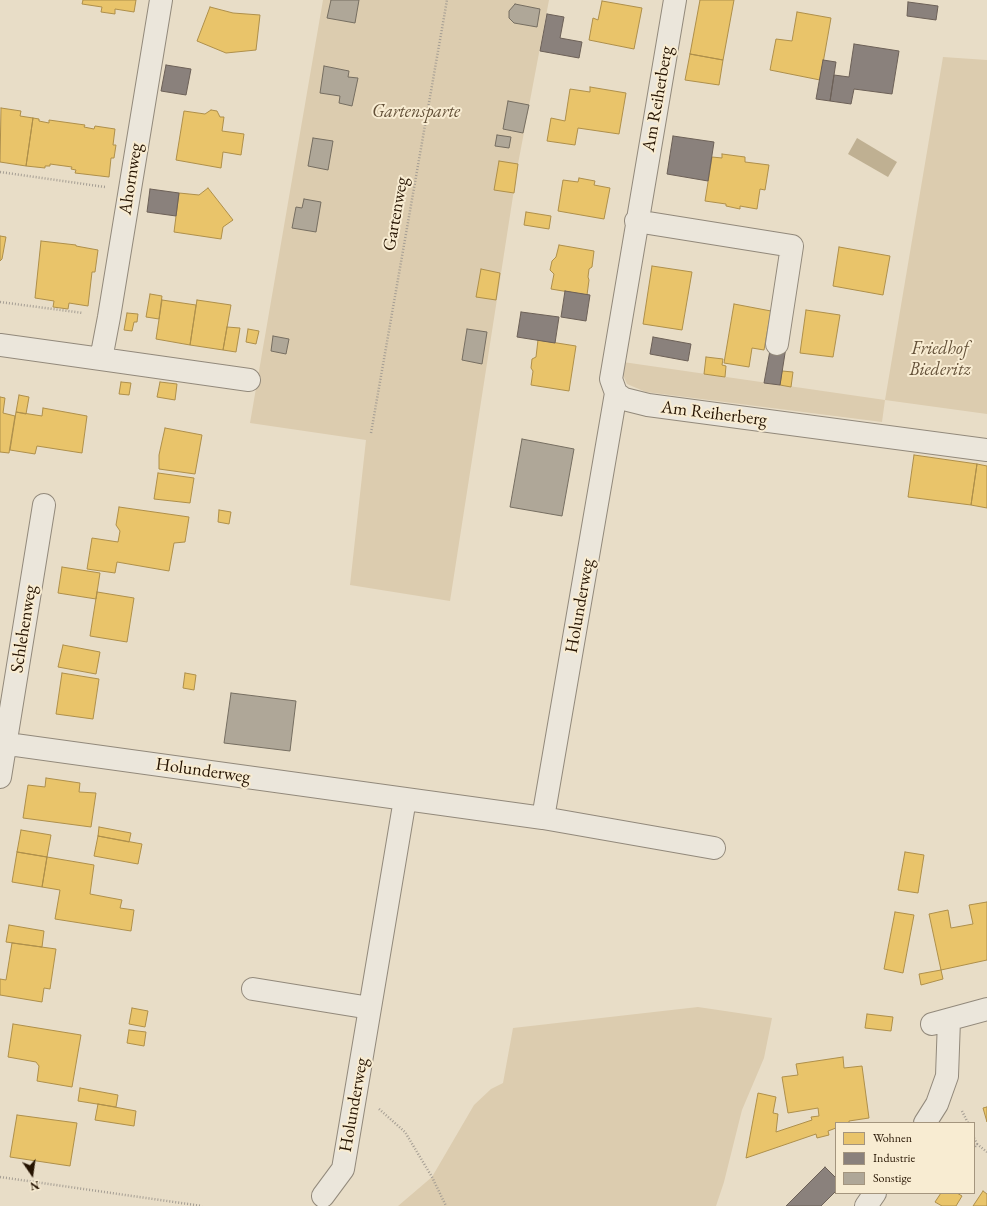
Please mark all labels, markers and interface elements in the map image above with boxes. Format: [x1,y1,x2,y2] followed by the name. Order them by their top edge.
[638,45,678,153] street label: Am Reiherberg
[372,101,460,123] park label: Gartensparte
[115,142,147,216] street label: Ahornweg
[379,175,413,253] street label: Gartenweg
[909,338,971,380] park label: Friedhof Biederitz
[660,397,768,431] street label: Am Reiherberg
[561,557,599,655] street label: Holunderweg
[6,584,42,674] street label: Schlehenweg
[154,754,252,788] street label: Holunderweg
[335,1056,373,1154] street label: Holunderweg
[835,1122,975,1194] legend
[873,1130,912,1146] text: Wohnen
[873,1150,915,1166] text: Industrie
[12,1154,52,1194] north arrow
[873,1170,911,1186] text: Sonstige
[29,1178,41,1194] text: N

